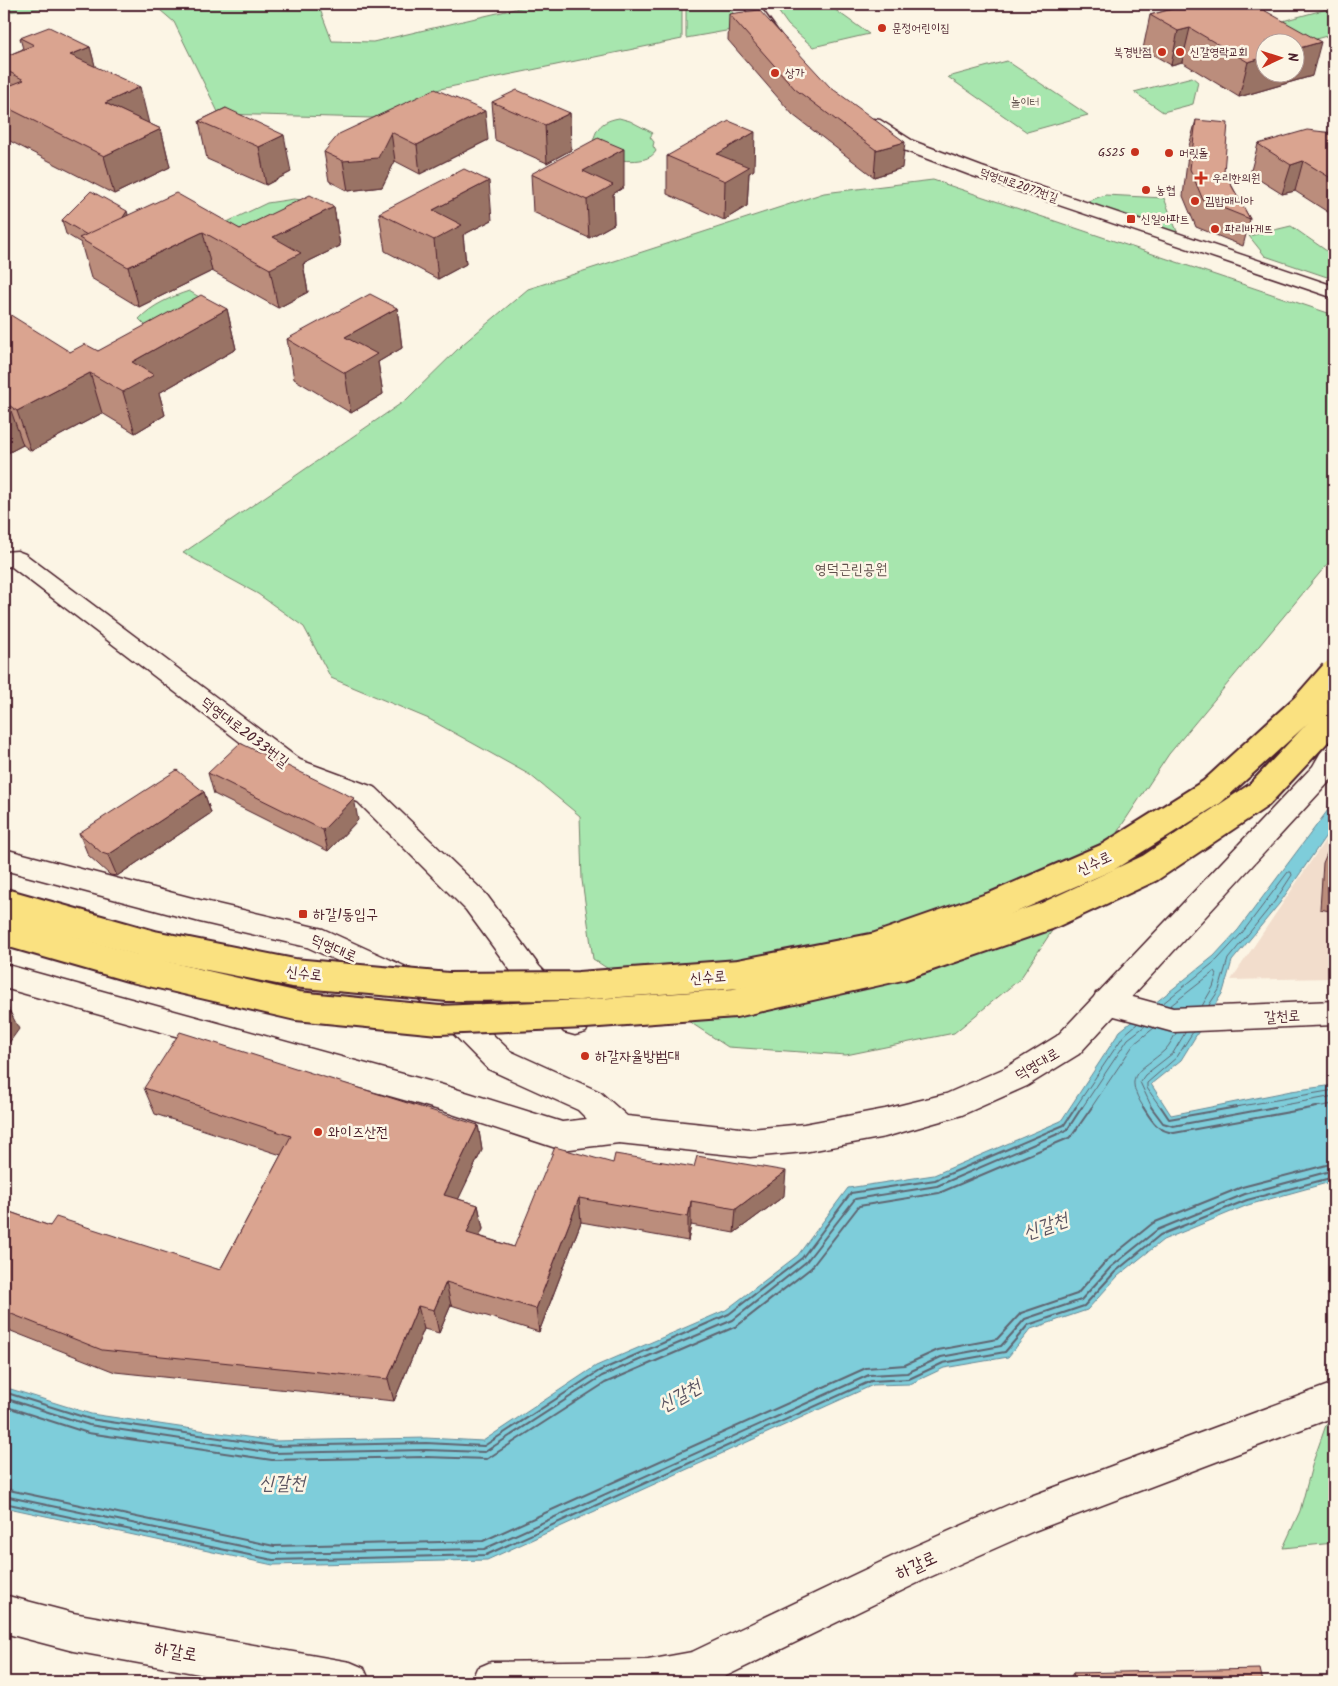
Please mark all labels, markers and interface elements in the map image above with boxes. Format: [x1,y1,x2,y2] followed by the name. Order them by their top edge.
[892,19,950,38] place label: 문정어린이집
[876,22,888,34] marker: 문정어린이집
[1256,32,1306,82] north arrow
[1113,43,1152,62] place label: 북경반점
[1190,43,1248,62] place label: 신갈영락교회
[1156,46,1168,58] marker: 북경반점
[1174,46,1186,58] marker: 신갈영락교회
[1281,52,1303,62] text: N
[785,64,805,83] place label: 상가
[769,67,781,79] marker: 상가
[1011,93,1039,112] park label: 놀이터
[1098,143,1127,162] place label: GS25
[1179,144,1208,163] place label: 머릿돌
[1129,146,1141,158] marker: GS25
[1163,147,1175,159] marker: 머릿돌
[977,163,1061,208] street label: 덕영대로2077번길
[1212,169,1260,188] place label: 우리한의원
[1194,171,1208,185] marker: 우리한의원
[1156,181,1175,200] place label: 농협
[1140,184,1152,196] marker: 농협
[1205,192,1254,211] place label: 김밥매니아
[1189,195,1201,207] marker: 김밥매니아
[1141,210,1189,229] place label: 신일아파트
[1125,213,1137,225] marker: 신일아파트
[1225,220,1273,239] place label: 파리바게뜨
[1209,223,1221,235] marker: 파리바게뜨
[815,558,887,582] park label: 영덕근린공원
[195,691,294,774] street label: 덕영대로2033번길
[1073,845,1116,882] street label: 신수로
[313,903,378,927] place label: 하갈1동입구
[297,908,309,920] marker: 하갈1동입구
[307,928,361,969] street label: 덕영대로
[284,960,323,988] street label: 신수로
[689,965,727,991] street label: 신수로
[1263,1004,1301,1030] street label: 갈천로
[1011,1042,1064,1088] street label: 덕영대로
[595,1045,680,1069] place label: 하갈자율방범대
[579,1050,591,1062] marker: 하갈자율방범대
[328,1121,388,1145] place label: 와이즈산전
[312,1126,324,1138] marker: 와이즈산전
[1019,1205,1074,1249] water label: 신갈천
[653,1372,709,1421] water label: 신갈천
[259,1469,307,1499] water label: 신갈천
[891,1544,942,1589] street label: 하갈로
[152,1634,200,1671] street label: 하갈로

